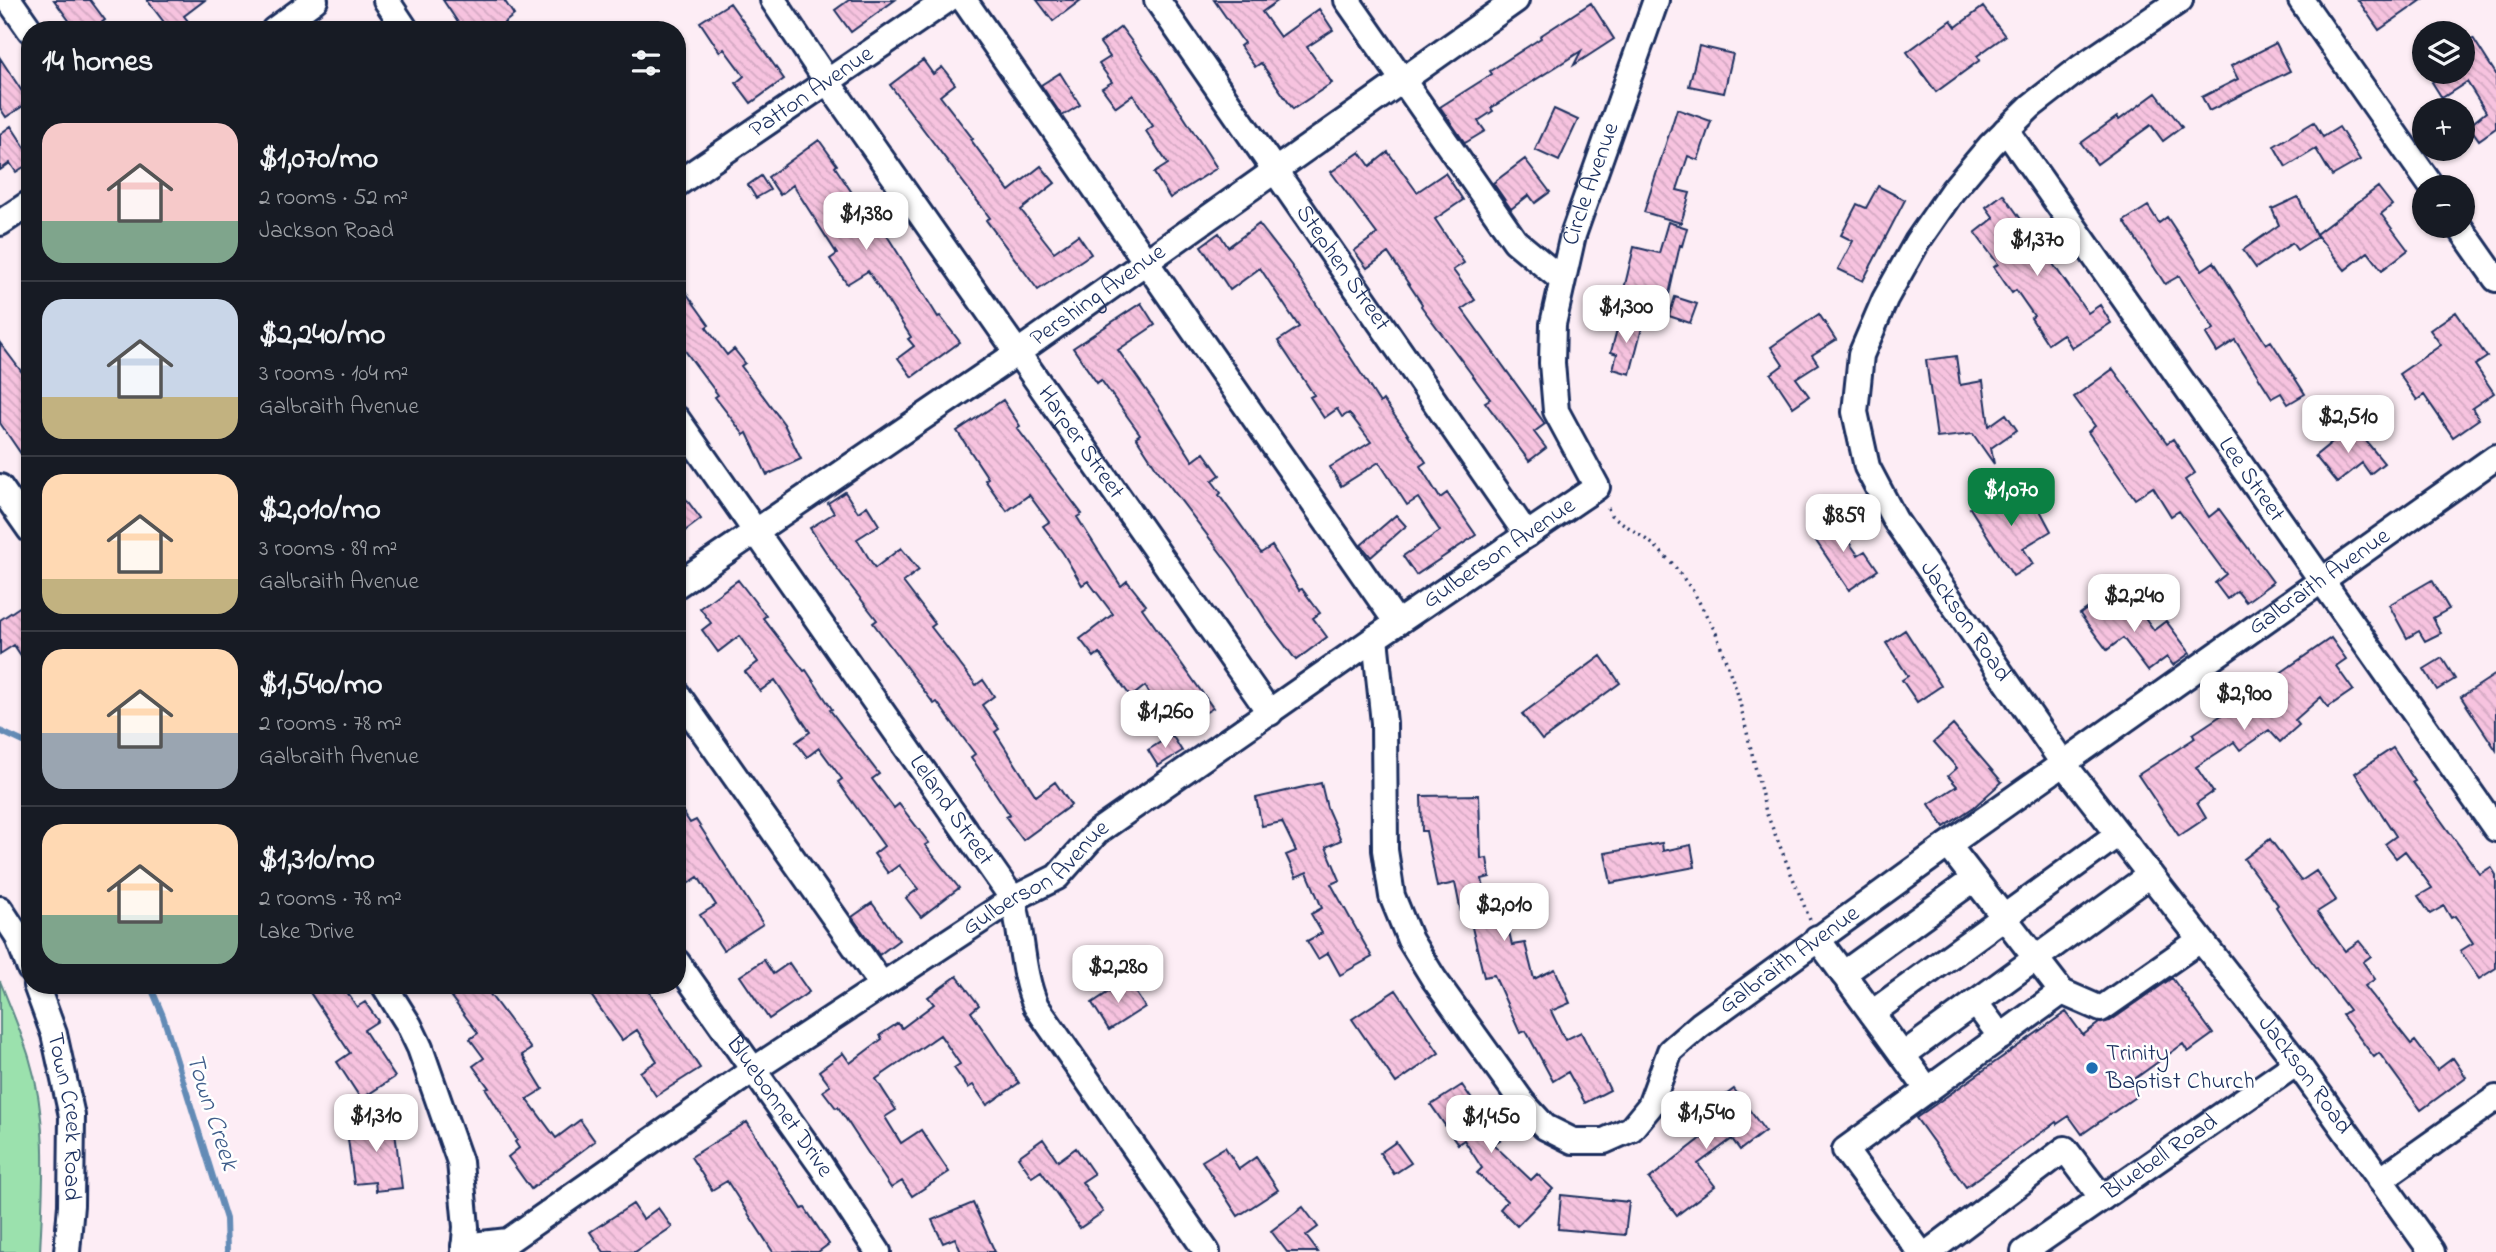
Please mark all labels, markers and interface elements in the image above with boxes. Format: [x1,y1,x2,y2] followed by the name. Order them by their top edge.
[2412,21,2475,238] map controls
[2412,21,2475,84] button: layers
[742,37,881,147] street label: Patton Avenue
[42,41,153,85] text: 14 homes
[627,44,665,82] icon: filters
[2412,98,2475,161] button: +
[1554,117,1629,249] street label: Circle Avenue
[259,138,378,182] text: $1,070/mo
[98,151,182,235] icon: home
[2412,175,2475,238] button: −
[259,182,408,215] text: 2 rooms · 52 m²
[809,192,923,252] pin: $1,380
[839,198,893,231] text: $1,380
[1286,198,1399,339] street label: Stephen Street
[259,215,394,248] text: Jackson Road
[1980,218,2094,278] pin: $1,370
[2010,224,2064,257] text: $1,370
[1023,235,1173,356] street label: Pershing Avenue
[1569,286,1683,345] pin: $1,300
[1599,291,1653,324] text: $1,300
[259,314,386,358] text: $2,240/mo
[98,327,182,411] icon: home
[259,358,408,391] text: 3 rooms · 104 m²
[1028,378,1133,507] street label: Harper Street
[259,391,419,424] text: Galbraith Avenue
[2291,396,2405,455] pin: $2,510
[2318,401,2378,434] text: $2,510
[2209,430,2293,529] street label: Lee Street
[1954,468,2068,528] pin: $1,070
[1984,474,2038,507] text: $1,070
[259,489,381,533] text: $2,010/mo
[1416,489,1583,618] street label: Gulberson Avenue
[1802,494,1884,554] pin: $859
[1822,500,1864,533] text: $859
[98,502,182,586] icon: home
[2241,519,2398,644] street label: Galbraith Avenue
[259,533,397,566] text: 3 rooms · 89 m²
[1911,554,2020,690] street label: Jackson Road
[259,566,419,599] text: Galbraith Avenue
[2077,574,2191,634] pin: $2,240
[2104,580,2164,613] text: $2,240
[259,664,383,708] text: $1,540/mo
[2187,672,2301,732] pin: $2,900
[98,677,182,761] icon: home
[2216,678,2272,711] text: $2,900
[1108,690,1222,750] pin: $1,260
[1137,696,1193,729] text: $1,260
[259,708,402,741] text: 2 rooms · 78 m²
[259,741,419,774] text: Galbraith Avenue
[900,748,1002,873] street label: Leland Street
[956,811,1117,945] street label: Gulberson Avenue
[259,839,375,883] text: $1,310/mo
[98,852,182,936] icon: home
[259,883,402,916] text: 2 rooms · 78 m²
[1447,884,1561,943] pin: $2,010
[1476,889,1532,922] text: $2,010
[1712,897,1867,1023] street label: Galbraith Avenue
[259,916,354,949] text: Lake Drive
[1061,946,1175,1005] pin: $2,280
[1088,951,1148,984] text: $2,280
[2249,1008,2361,1142] street label: Jackson Road
[716,1027,842,1185] street label: Bluebonnet Drive
[37,1029,90,1201] street label: Town Creek Road
[2105,1037,2255,1100] place label: Trinity Baptist Church
[174,1049,248,1177] water label: Town Creek
[2084,1060,2100,1076] marker: Trinity Baptist Church
[1649,1092,1763,1151] pin: $1,540
[319,1094,433,1154] pin: $1,310
[1434,1096,1548,1155] pin: $1,450
[1677,1097,1735,1130] text: $1,540
[350,1100,402,1133] text: $1,310
[1462,1101,1520,1134] text: $1,450
[2095,1105,2226,1210] street label: Bluebell Road

